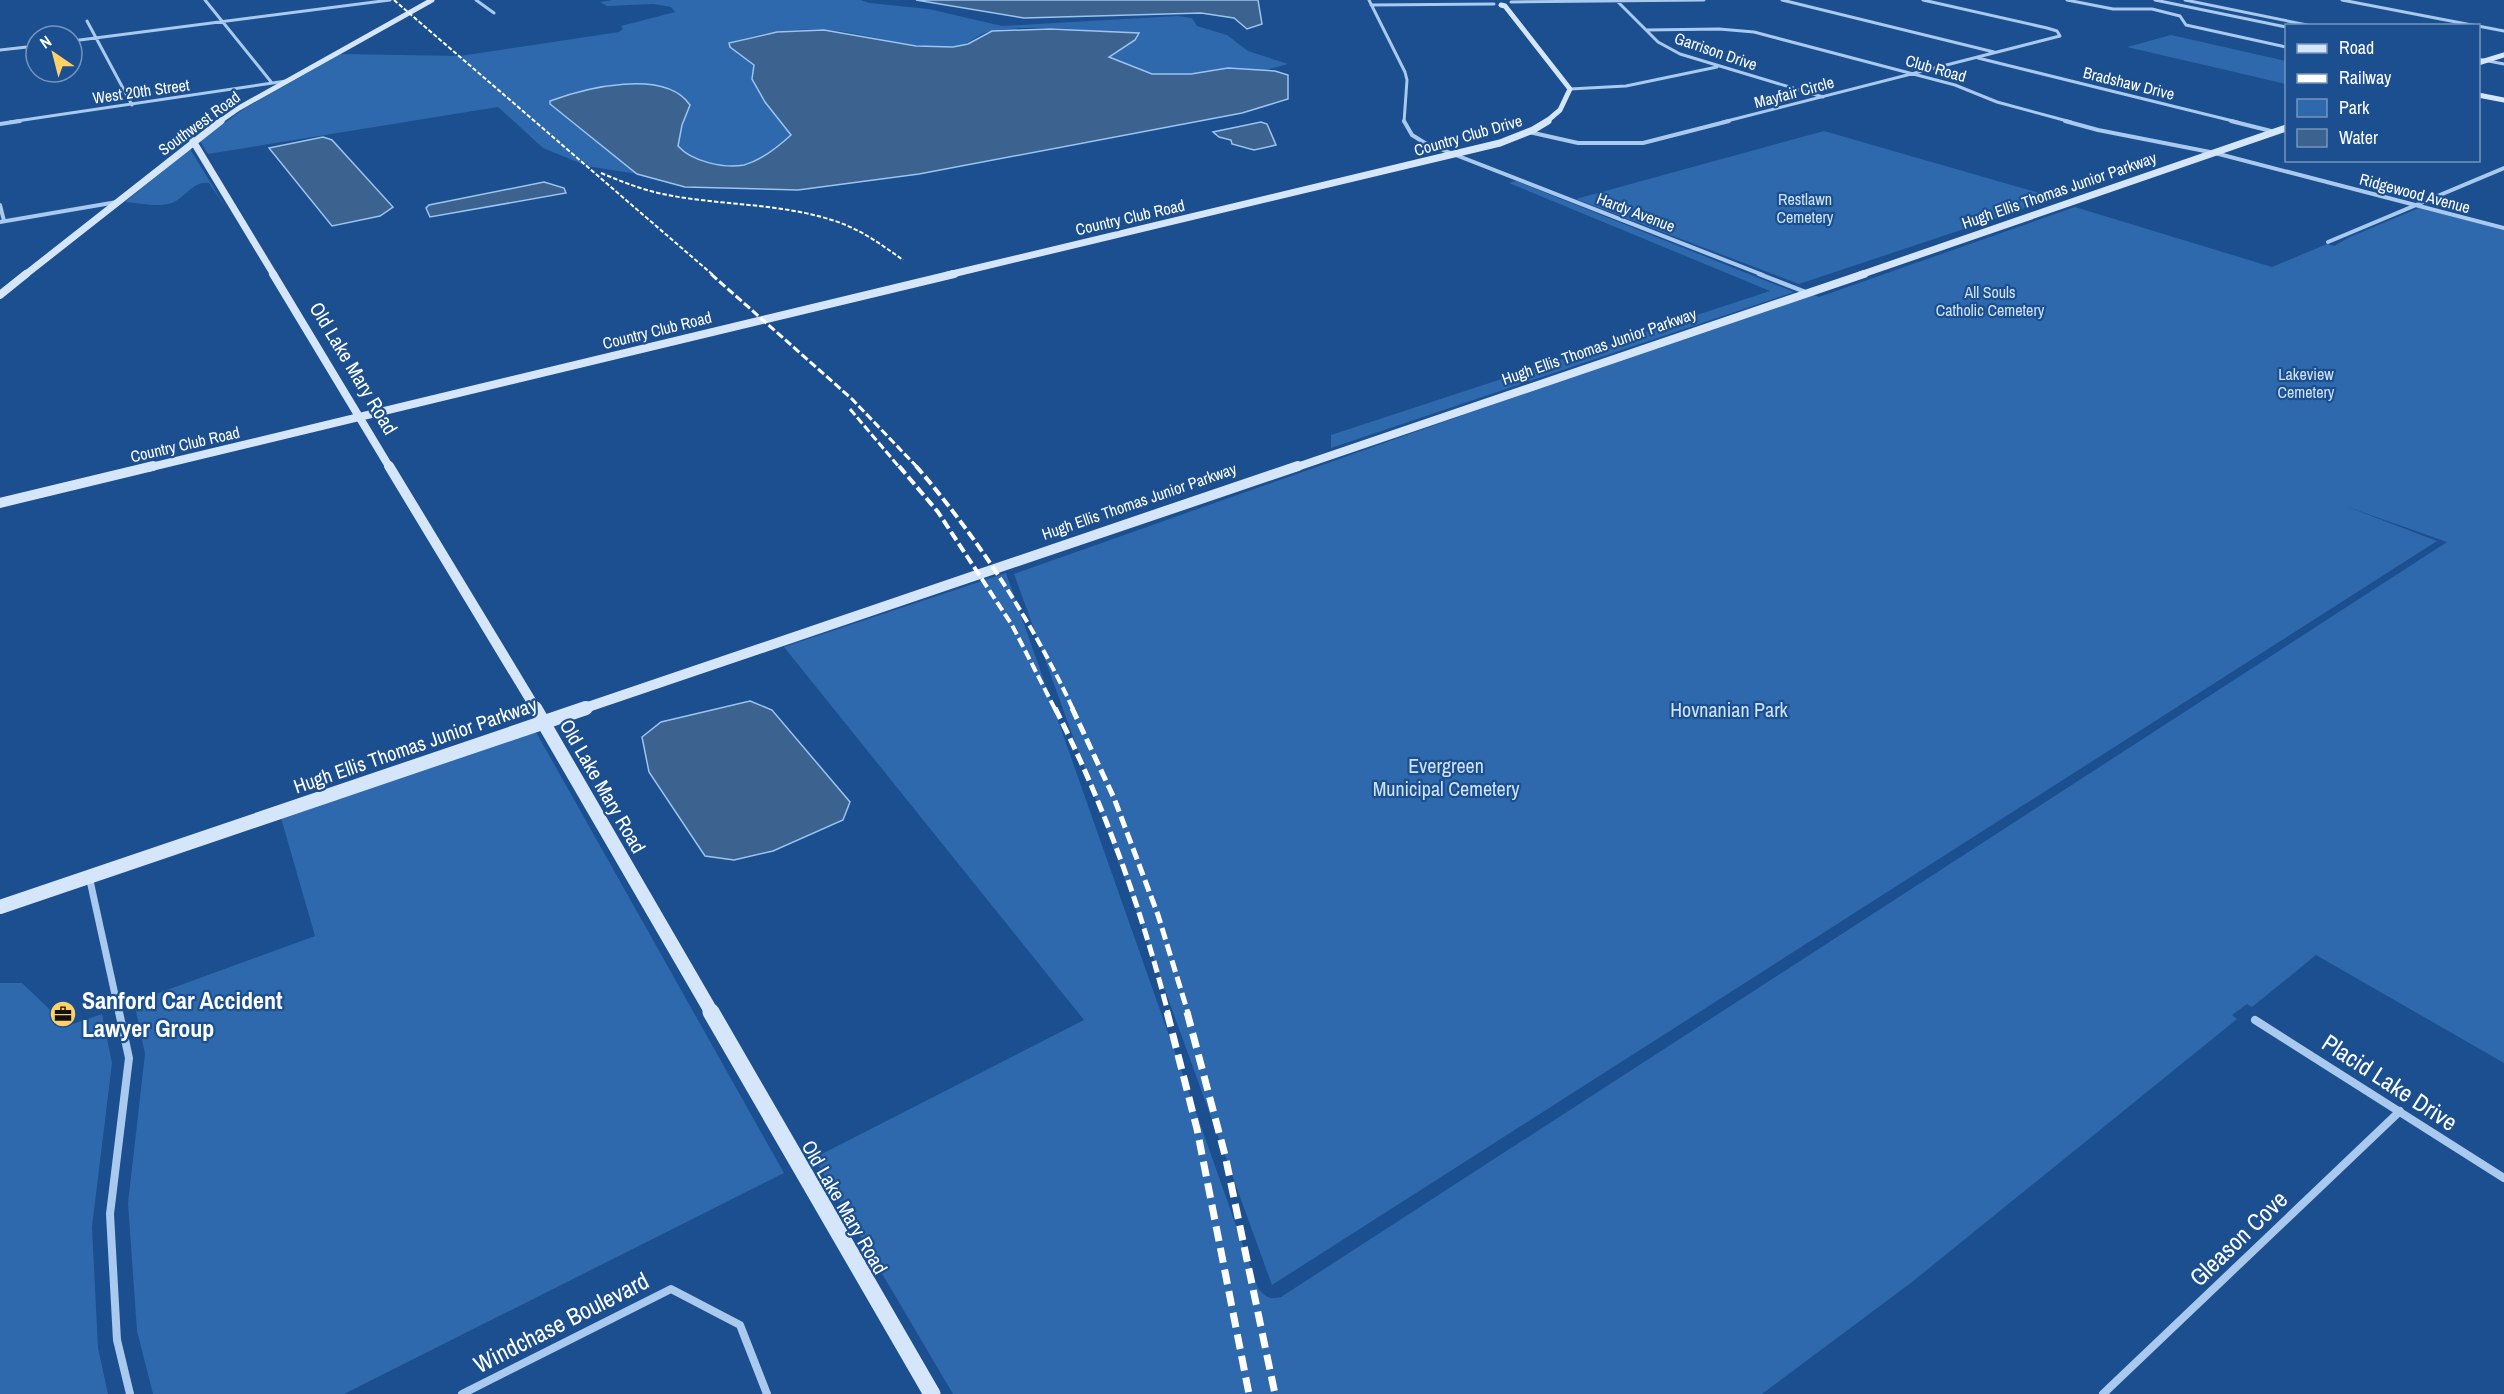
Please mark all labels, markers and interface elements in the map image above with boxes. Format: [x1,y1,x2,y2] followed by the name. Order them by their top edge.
[24,24,84,84] north arrow
[2285,24,2480,162] legend
[1672,27,1760,75] street label: Garrison Drive
[35,30,56,53] text: N
[2339,35,2374,60] text: Road
[1903,49,1969,87] street label: Club Road
[2081,61,2177,105] street label: Bradshaw Drive
[2339,65,2392,90] text: Railway
[1752,71,1836,113] street label: Mayfair Circle
[91,73,191,109] street label: West 20th Street
[154,86,244,160] street label: Southwest Road
[2339,95,2370,120] text: Park
[1411,109,1525,161] street label: Country Club Drive
[2339,125,2378,150] text: Water
[1959,146,2160,234] street label: Hugh Ellis Thomas Junior Parkway
[2357,168,2473,218] street label: Ridgewood Avenue
[1594,187,1678,237] street label: Hardy Avenue
[1777,188,1834,228] park label: Restlawn Cemetery
[1073,194,1187,240] street label: Country Club Road
[1936,281,2045,321] park label: All Souls Catholic Cemetery
[304,297,404,439] street label: Old Lake Mary Road
[1499,302,1700,390] street label: Hugh Ellis Thomas Junior Parkway
[600,306,714,354] street label: Country Club Road
[2278,363,2335,403] park label: Lakeview Cemetery
[128,421,242,467] street label: Country Club Road
[1039,457,1240,545] street label: Hugh Ellis Thomas Junior Parkway
[290,690,541,799] street label: Hugh Ellis Thomas Junior Parkway
[1670,696,1789,723] park label: Hovnanian Park
[554,714,652,858] street label: Old Lake Mary Road
[1373,752,1520,802] park label: Evergreen Municipal Cemetery
[82,984,283,1044] place label: Sanford Car Accident Lawyer Group
[48,999,78,1029] office icon: Sanford Car Accident Lawyer Group
[2316,1026,2464,1138] street label: Placid Lake Drive
[796,1135,894,1279] street label: Old Lake Mary Road
[2182,1183,2294,1293] street label: Gleason Cove
[468,1264,654,1380] street label: Windchase Boulevard

